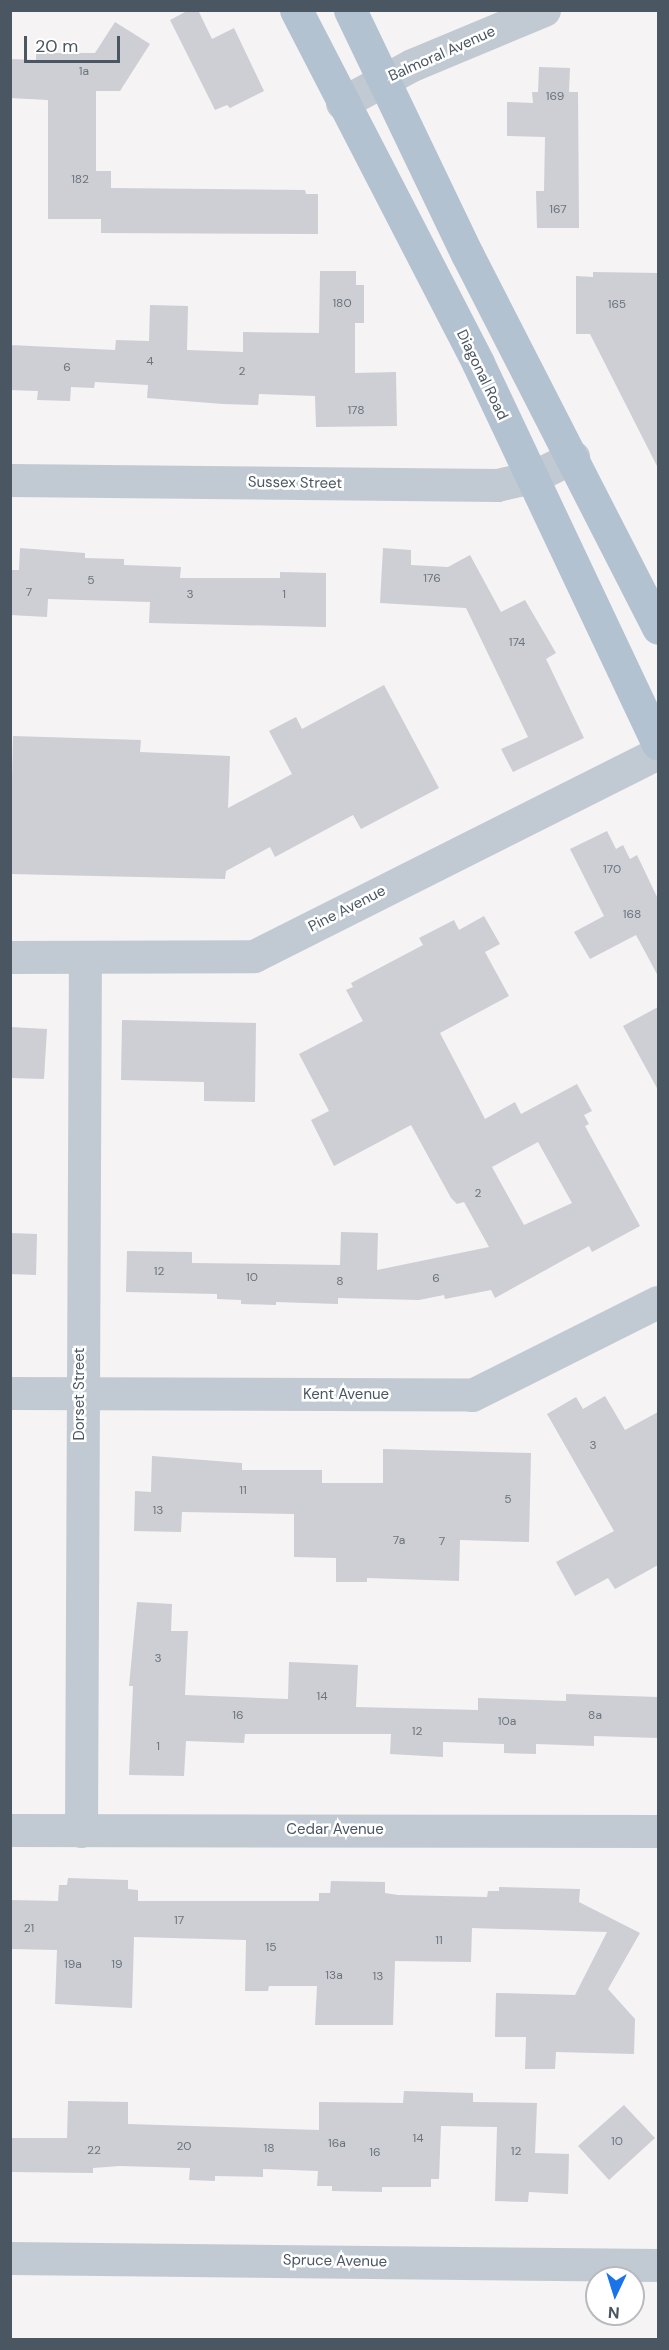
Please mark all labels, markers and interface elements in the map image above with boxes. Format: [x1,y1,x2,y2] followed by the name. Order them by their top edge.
[386,22,498,86] street label: Balmoral Avenue
[27,24,123,62] scale bar
[35,34,78,58] text: 20 m
[79,65,89,79] house number: 1a
[546,90,564,104] house number: 169
[71,173,89,187] house number: 182
[549,203,567,217] house number: 167
[332,297,352,311] house number: 180
[608,298,626,312] house number: 165
[452,327,512,423] street label: Diagonal Road
[146,355,154,369] house number: 4
[63,361,71,375] house number: 6
[239,365,245,379] house number: 2
[347,404,365,418] house number: 178
[248,473,342,493] street label: Sussex Street
[423,572,441,586] house number: 176
[87,574,95,588] house number: 5
[26,586,32,600] house number: 7
[186,588,194,602] house number: 3
[282,588,286,602] house number: 1
[509,636,525,650] house number: 174
[603,863,621,877] house number: 170
[305,882,389,936] street label: Pine Avenue
[623,908,641,922] house number: 168
[475,1187,481,1201] house number: 2
[154,1265,164,1279] house number: 12
[246,1271,258,1285] house number: 10
[432,1272,440,1286] house number: 6
[336,1275,344,1289] house number: 8
[71,1348,89,1440] street label: Dorset Street
[303,1386,389,1404] street label: Kent Avenue
[589,1439,597,1453] house number: 3
[239,1484,247,1498] house number: 11
[504,1493,512,1507] house number: 5
[153,1504,163,1518] house number: 13
[393,1534,405,1548] house number: 7a
[439,1535,445,1549] house number: 7
[154,1652,162,1666] house number: 3
[316,1690,328,1704] house number: 14
[232,1709,244,1723] house number: 16
[588,1709,602,1723] house number: 8a
[498,1715,516,1729] house number: 10a
[412,1725,422,1739] house number: 12
[156,1740,160,1754] house number: 1
[286,1821,384,1839] street label: Cedar Avenue
[174,1914,184,1928] house number: 17
[24,1922,34,1936] house number: 21
[435,1934,443,1948] house number: 11
[265,1941,277,1955] house number: 15
[64,1958,82,1972] house number: 19a
[111,1958,123,1972] house number: 19
[325,1969,343,1983] house number: 13a
[373,1970,383,1984] house number: 13
[412,2132,424,2146] house number: 14
[611,2135,623,2149] house number: 10
[328,2137,346,2151] house number: 16a
[177,2140,191,2154] house number: 20
[263,2142,275,2156] house number: 18
[87,2144,101,2158] house number: 22
[511,2145,521,2159] house number: 12
[369,2146,381,2160] house number: 16
[283,2251,387,2271] street label: Spruce Avenue
[585,2266,645,2326] north arrow
[607,2302,620,2323] text: N

